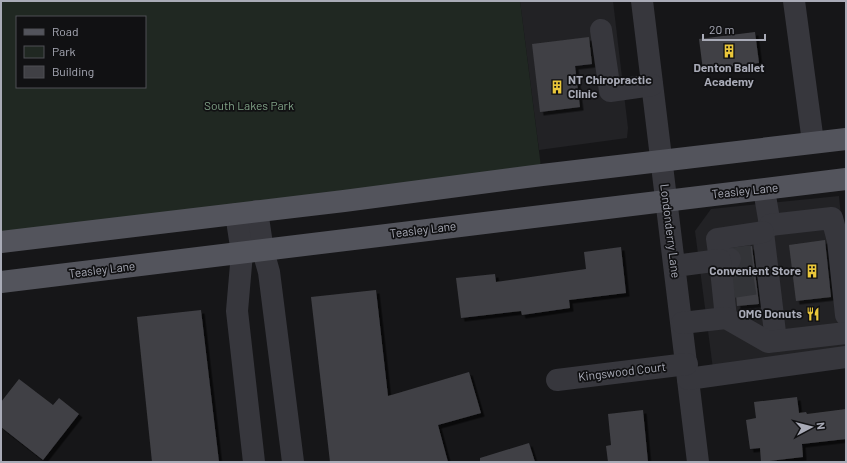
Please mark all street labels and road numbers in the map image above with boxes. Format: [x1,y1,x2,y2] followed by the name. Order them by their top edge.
[711,180,779,200] street label: Teasley Lane
[658,183,684,279] street label: Londonderry Lane
[389,218,457,240] street label: Teasley Lane
[68,258,136,280] street label: Teasley Lane
[577,359,667,383] street label: Kingswood Court

